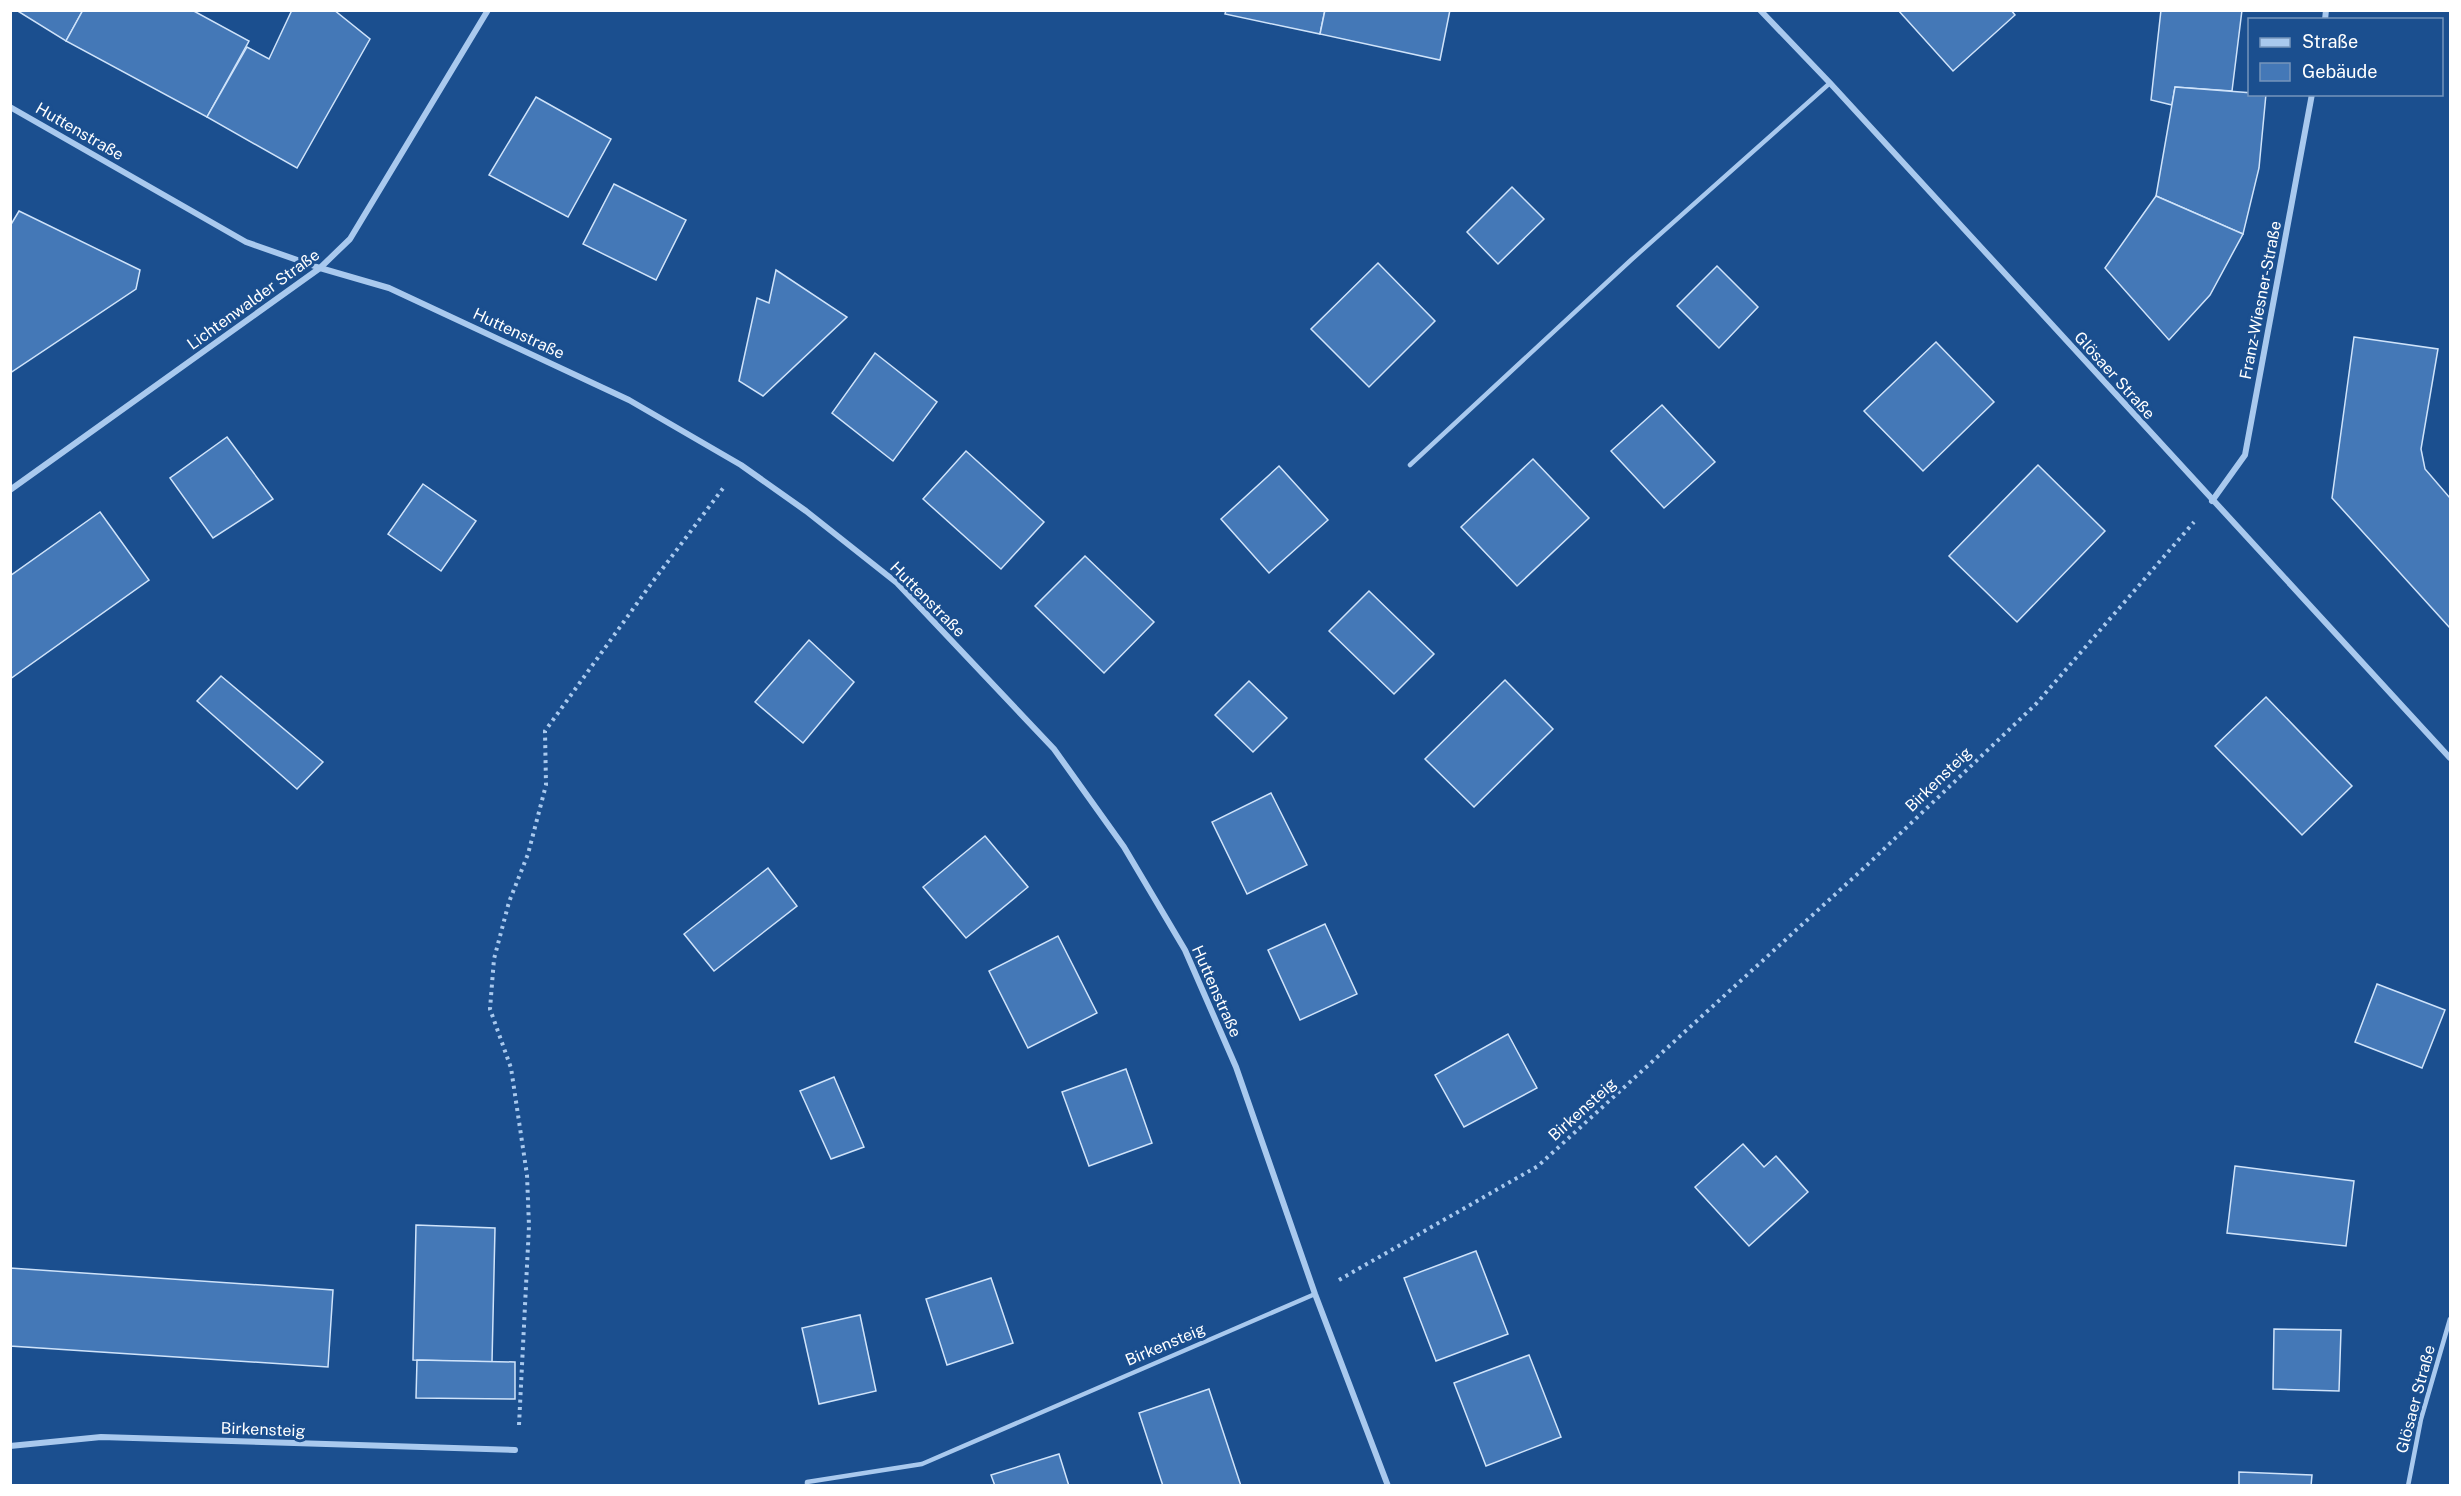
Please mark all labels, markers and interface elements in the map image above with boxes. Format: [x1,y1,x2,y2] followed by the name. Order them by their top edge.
[2248,18,2443,96] legend
[2302,31,2358,52] text: Straße
[2302,61,2377,82] text: Gebäude
[32,99,127,164] street label: Huttenstraße
[2236,219,2285,381] street label: Franz-Wiesner-Straße
[183,245,323,354] street label: Lichtenwalder Straße
[470,304,568,363] street label: Huttenstraße
[2070,328,2159,423] street label: Glösaer Straße
[886,558,969,641] street label: Huttenstraße
[1901,743,1975,816] street label: Birkensteig
[1188,942,1245,1040] street label: Huttenstraße
[1544,1074,1620,1145] street label: Birkensteig
[1122,1319,1208,1370] street label: Birkensteig
[2392,1343,2439,1455] street label: Glösaer Straße
[220,1419,306,1440] street label: Birkensteig

